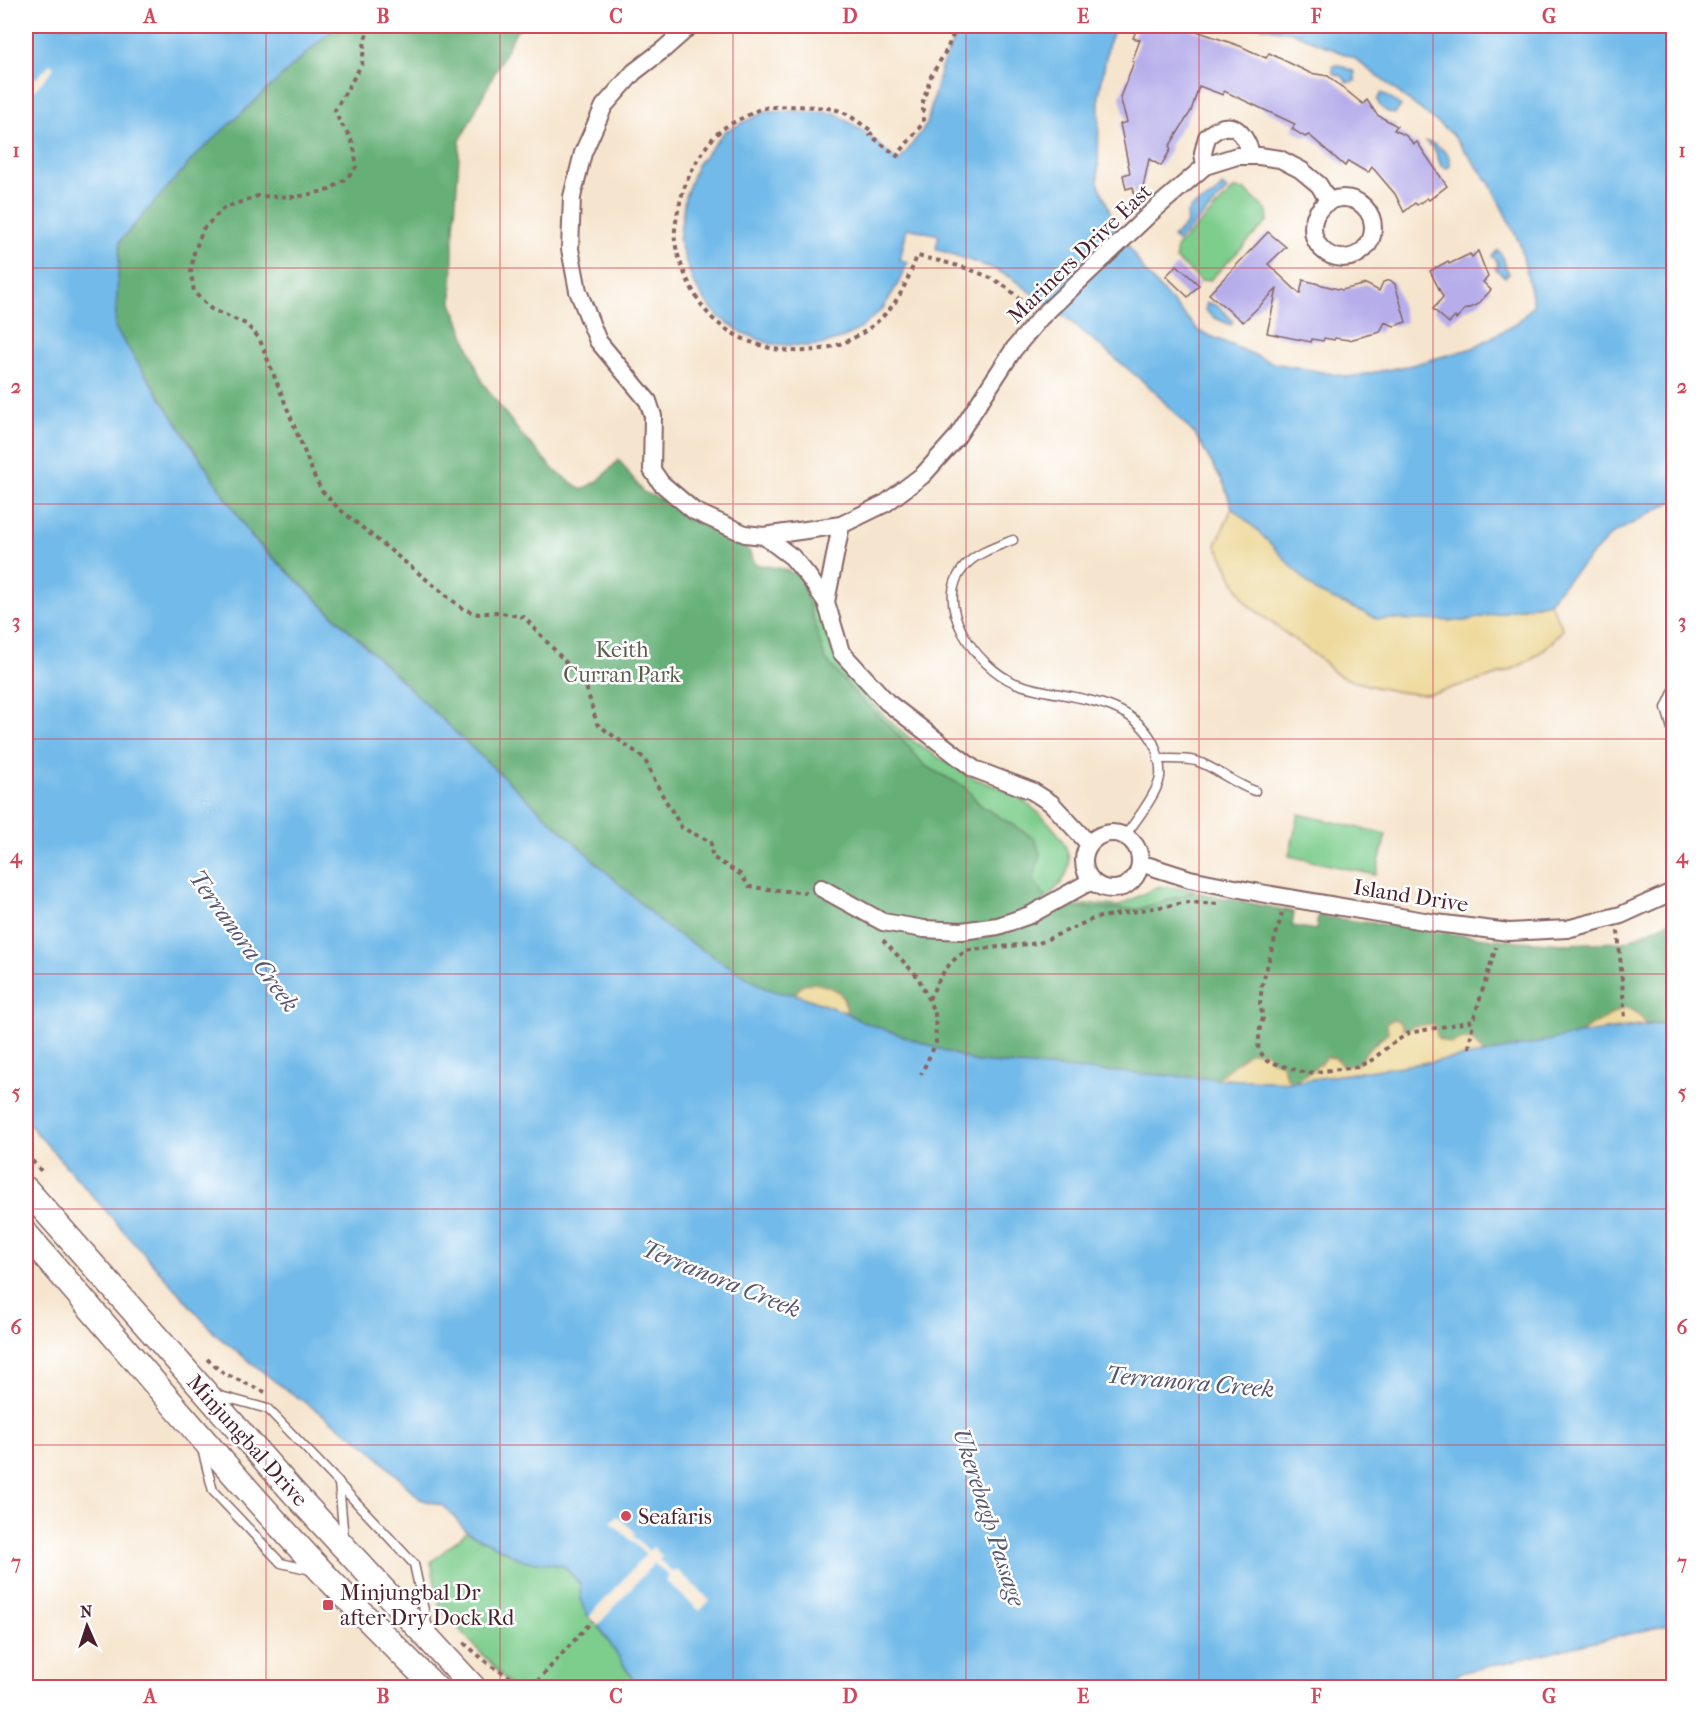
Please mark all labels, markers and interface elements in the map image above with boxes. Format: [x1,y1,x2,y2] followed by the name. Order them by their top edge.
[142,5,158,28] text: A
[376,5,390,28] text: B
[609,5,623,28] text: C
[842,5,858,28] text: D
[1077,5,1089,28] text: E
[1310,5,1322,28] text: F
[1542,5,1556,28] text: G
[12,139,20,162] text: 1
[1678,139,1686,162] text: 1
[1002,178,1157,329] street label: Mariners Drive East
[11,375,21,398] text: 2
[1677,375,1687,398] text: 2
[12,610,20,633] text: 3
[1678,610,1686,633] text: 3
[563,637,681,688] park label: Keith Curran Park
[9,845,23,869] text: 4
[1675,845,1689,869] text: 4
[183,864,305,1018] water label: Terranora Creek
[1352,874,1470,918] street label: Island Drive
[12,1081,21,1104] text: 5
[1678,1081,1687,1104] text: 5
[637,1234,805,1324] water label: Terranora Creek
[11,1316,23,1339] text: 6
[1677,1316,1689,1339] text: 6
[1105,1361,1275,1403] water label: Terranora Creek
[181,1369,313,1512] street label: Minjungbal Drive
[947,1424,1031,1611] water label: Ukerebagh Passage
[638,1504,712,1530] place label: Seafaris
[619,1509,633,1523] marker: Seafaris
[10,1551,21,1574] text: 7
[1676,1551,1687,1574] text: 7
[340,1580,515,1631] place label: Minjungbal Dr after Dry Dock Rd
[57,1596,117,1656] north arrow
[321,1598,335,1612] marker: Minjungbal Dr after Dry Dock Rd
[80,1602,94,1621] text: N
[142,1685,158,1708] text: A
[376,1685,390,1708] text: B
[609,1685,623,1708] text: C
[842,1685,858,1708] text: D
[1077,1685,1089,1708] text: E
[1310,1685,1322,1708] text: F
[1542,1685,1556,1708] text: G

